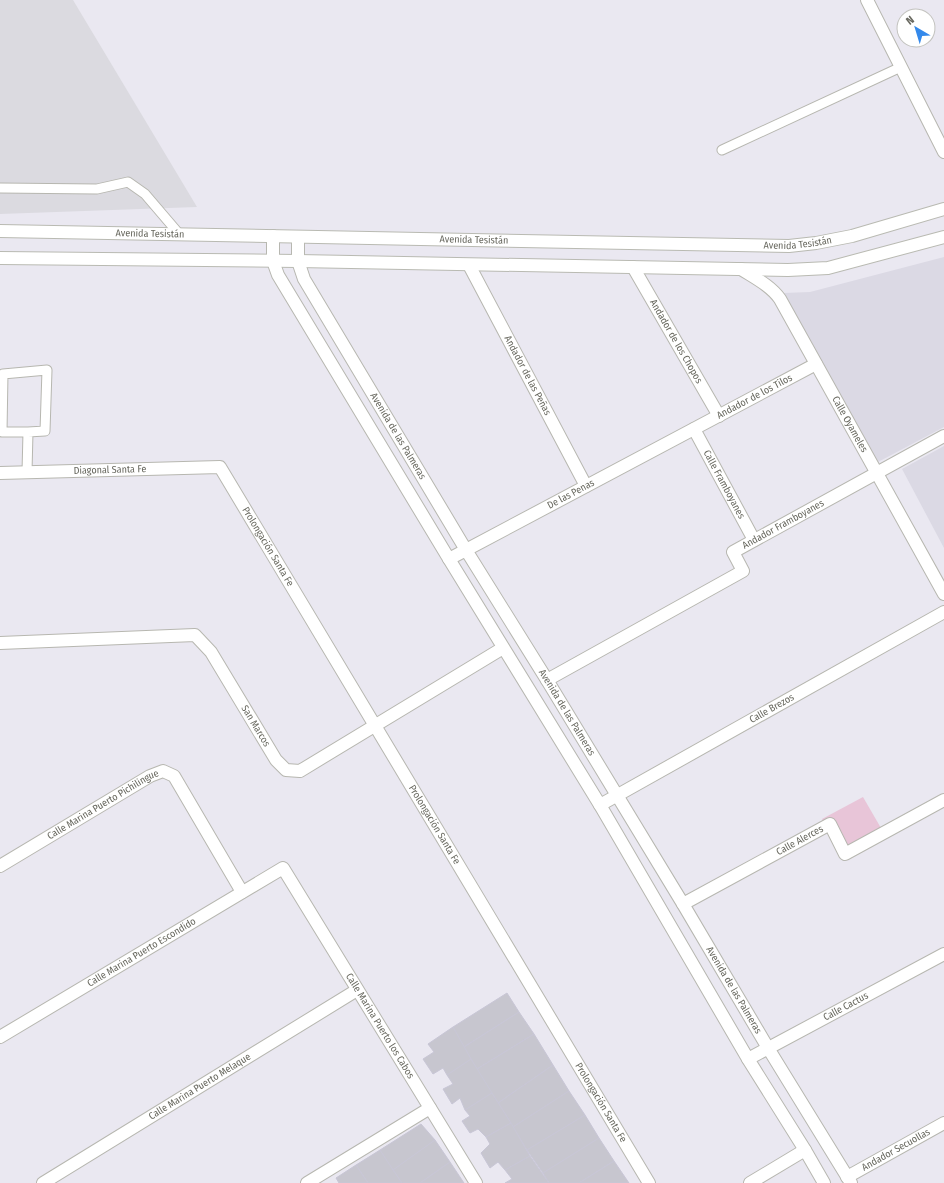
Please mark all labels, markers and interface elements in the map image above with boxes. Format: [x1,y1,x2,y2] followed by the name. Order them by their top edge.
[896,8,936,48] north arrow
[904,13,917,28] text: N
[116,227,184,241] street label: Avenida Tesistán
[439,233,508,247] street label: Avenida Tesistán
[763,234,833,252] street label: Avenida Tesistán
[647,297,705,386] street label: Andador de los Chopos
[502,334,553,417] street label: Andador de las Peñas
[715,372,794,422] street label: Andador de los Tilos
[367,391,428,482] street label: Avenida de las Palmeras
[829,394,870,455] street label: Calle Oyameles
[700,448,747,521] street label: Calle Framboyanes
[73,463,146,477] street label: Diagonal Santa Fe
[545,477,596,512] street label: De las Penas
[740,497,826,552] street label: Andador Framboyanes
[239,505,296,589] street label: Prolongación Santa Fe
[536,667,598,758] street label: Avenida de las Palmeras
[747,691,796,726] street label: Calle Brezos
[238,703,273,749] street label: San Marcos
[45,767,160,842] street label: Calle Marina Puerto Pichilingue
[406,783,463,867] street label: Prolongación Santa Fe
[774,823,825,858] street label: Calle Alerces
[85,915,198,989] street label: Calle Marina Puerto Escondido
[704,945,764,1036] street label: Avenida de las Palmeras
[343,971,417,1081] street label: Calle Marina Puerto los Cabos
[821,990,870,1024] street label: Calle Cactus
[147,1051,253,1123] street label: Calle Marina Puerto Melaque
[572,1061,629,1144] street label: Prolongación Santa Fe
[860,1126,932,1174] street label: Andador Secuollas

